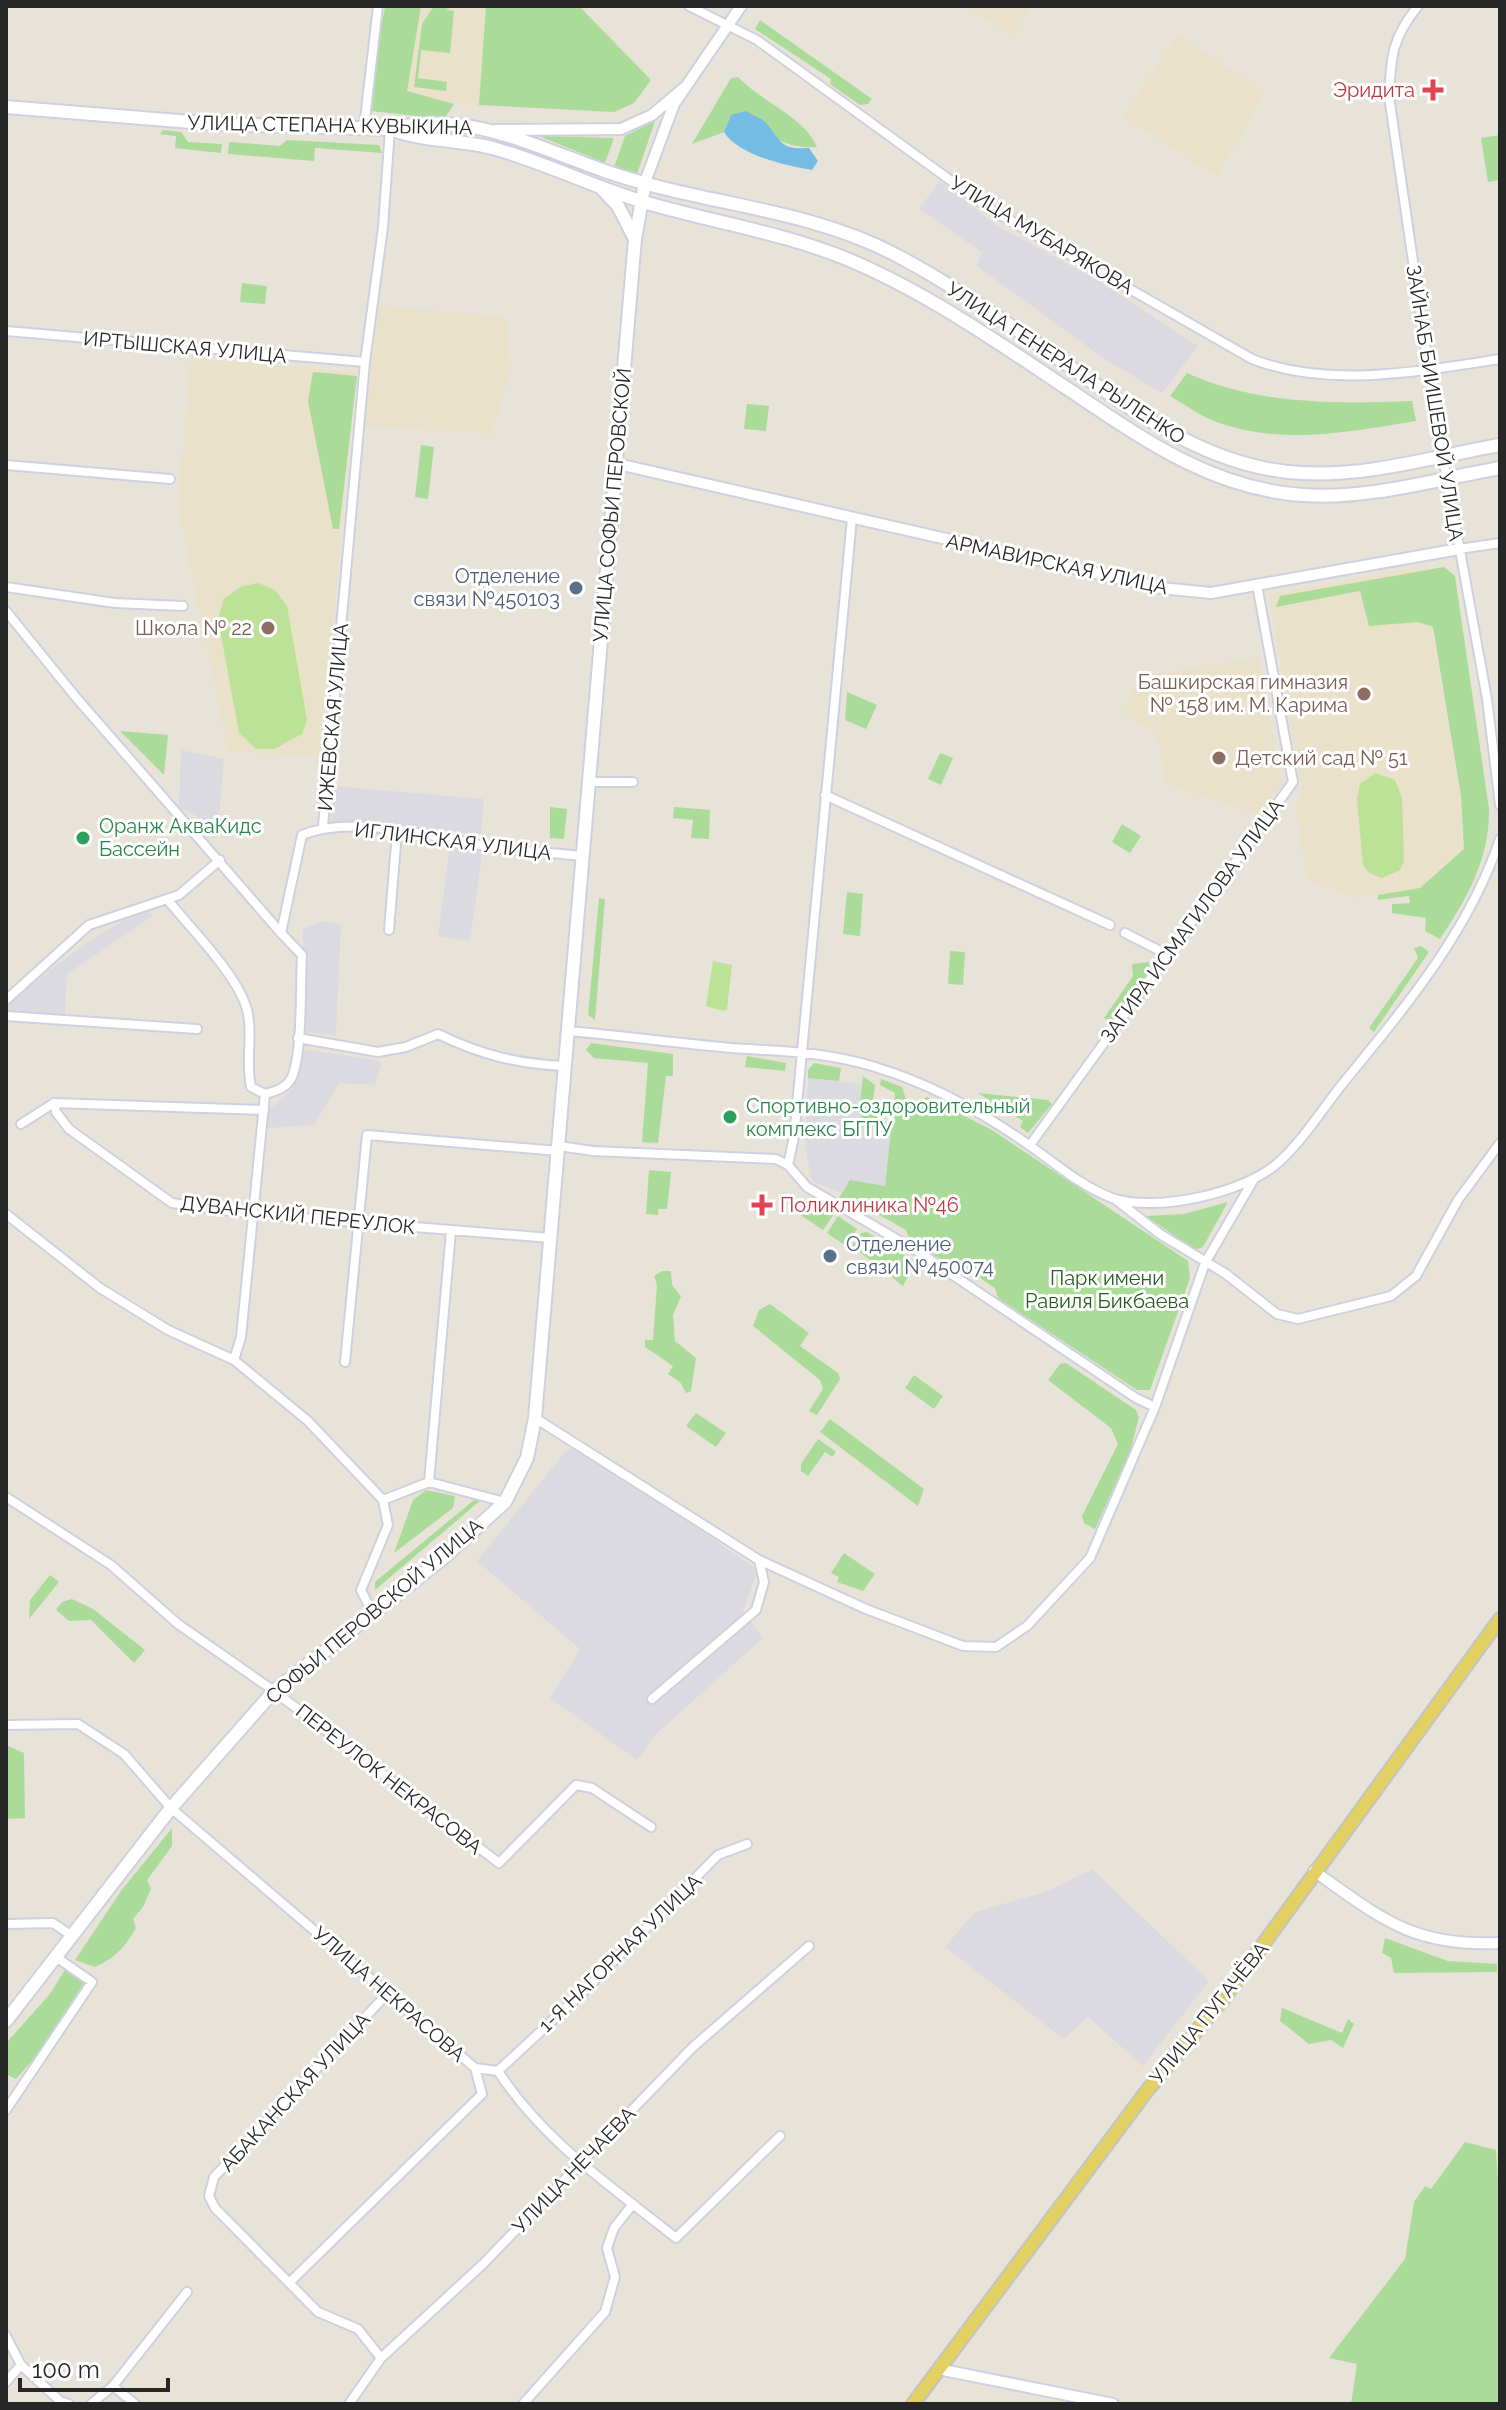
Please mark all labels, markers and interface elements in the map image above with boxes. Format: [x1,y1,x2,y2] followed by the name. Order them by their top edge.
[1333,78,1415,102] place label: Эридита
[1422,79,1444,101] marker: Эридита
[187,111,473,139] street label: УЛИЦА СТЕПАНА КУВЫКИНА
[946,171,1138,299] street label: УЛИЦА МУБАРЯКОВА
[1401,263,1469,543] street label: ЗАЙНАБ БИИШЕВОЙ УЛИЦА
[942,277,1190,449] street label: УЛИЦА ГЕНЕРАЛА РЫЛЕНКО
[82,326,288,368] street label: ИРТЫШСКАЯ УЛИЦА
[588,367,636,643] street label: УЛИЦА СОФЬИ ПЕРОВСКОЙ
[944,529,1170,599] street label: АРМАВИРСКАЯ УЛИЦА
[413,564,560,611] place label: Отделение связи №450103
[567,579,585,597] marker: Отделение связи №450103
[135,616,252,640] place label: Школа № 22
[259,619,277,637] marker: Школа № 22
[313,622,353,812] street label: ИЖЕВСКАЯ УЛИЦА
[1138,670,1348,717] place label: Башкирская гимназия № 158 им. М. Карима
[1355,685,1373,703] marker: Башкирская гимназия № 158 им. М. Карима
[1235,746,1408,770] place label: Детский сад № 51
[1210,749,1228,767] marker: Детский сад № 51
[1095,794,1289,1048] street label: ЗАГИРА ИСМАГИЛОВА УЛИЦА
[99,814,262,861] place label: Оранж АкваКидс Бассейн
[353,817,553,865] street label: ИГЛИНСКАЯ УЛИЦА
[74,829,92,847] marker: Оранж АкваКидс Бассейн
[746,1094,1030,1141] place label: Спортивно-оздоровительный комплекс БГПУ
[721,1108,739,1126] marker: Спортивно-оздоровительный комплекс БГПУ
[179,1191,417,1239] street label: ДУВАНСКИЙ ПЕРЕУЛОК
[780,1193,959,1217] place label: Поликлиника №46
[751,1194,773,1216] marker: Поликлиника №46
[846,1232,994,1279] place label: Отделение связи №450074
[821,1247,839,1265] marker: Отделение связи №450074
[1025,1266,1189,1313] park label: Парк имени Равиля Бикбаева
[261,1513,488,1709] street label: СОФЬИ ПЕРОВСКОЙ УЛИЦА
[291,1699,487,1859] street label: ПЕРЕУЛОК НЕКРАСОВА
[534,1869,707,2037] street label: 1-Я НАГОРНАЯ УЛИЦА
[308,1921,470,2067] street label: УЛИЦА НЕКРАСОВА
[1144,1937,1274,2089] street label: УЛИЦА ПУГАЧЁВА
[215,2007,375,2177] street label: АБАКАНСКАЯ УЛИЦА
[507,2101,641,2238] street label: УЛИЦА НЕЧАЕВА
[20,2342,168,2392] scale bar
[32,2355,100,2384] text: 100 m

